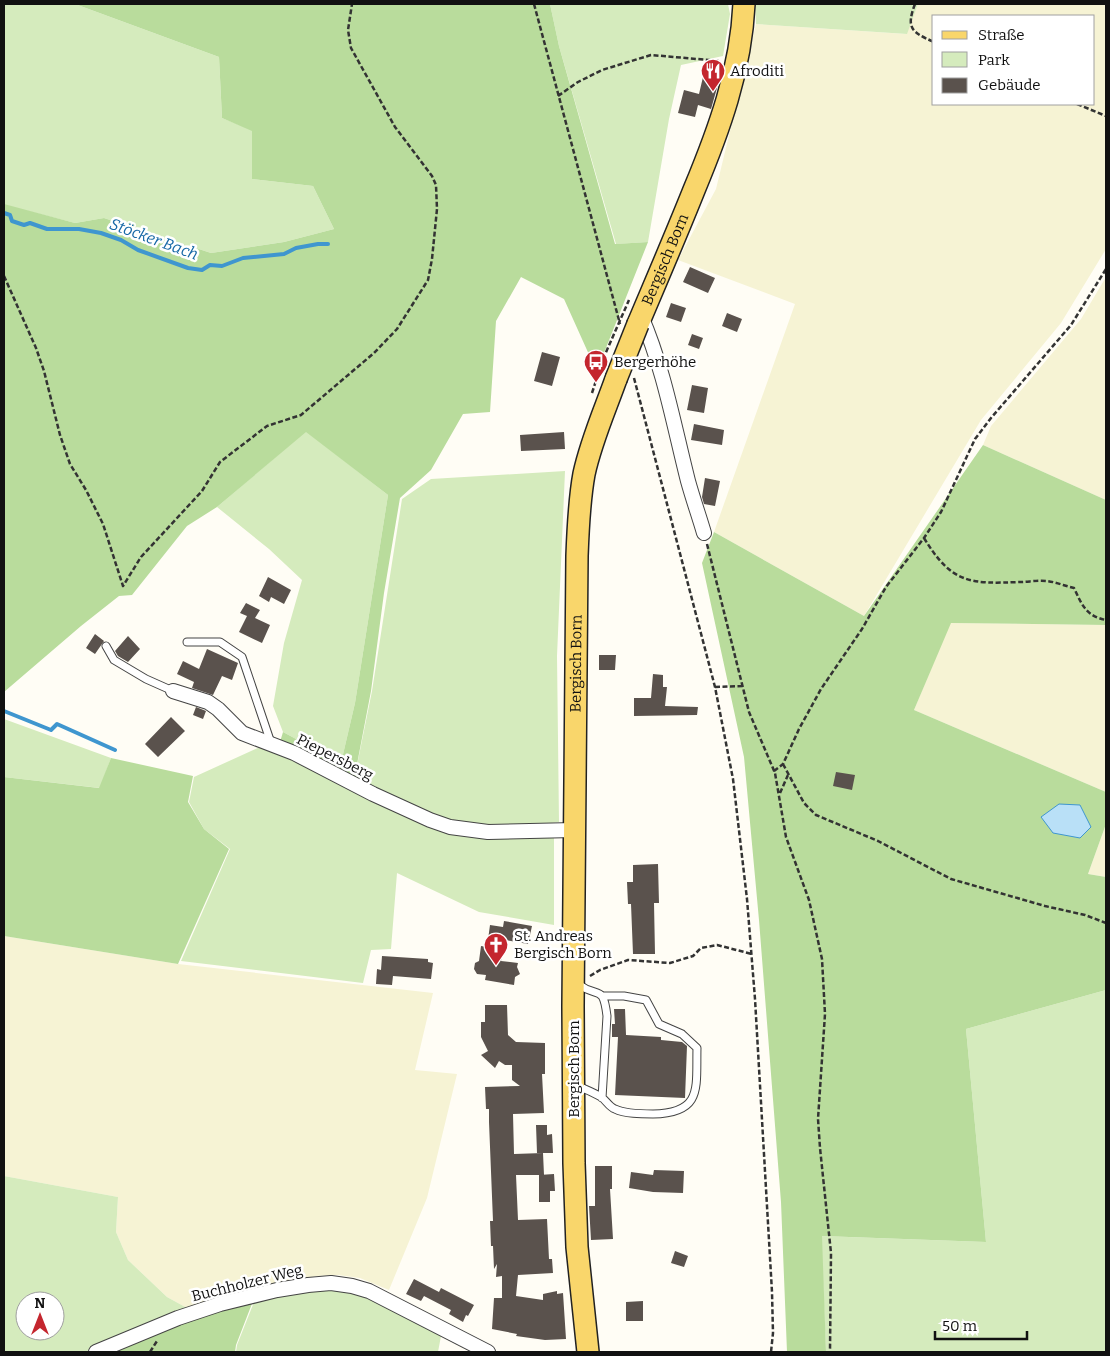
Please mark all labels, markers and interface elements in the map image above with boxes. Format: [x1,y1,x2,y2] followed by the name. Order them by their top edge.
[932,15,1095,105] legend
[978,26,1024,44] text: Straße
[978,51,1010,69] text: Park
[700,58,726,92] restaurant icon: Afroditi
[730,62,784,80] place label: Afroditi
[978,76,1041,94] text: Gebäude
[638,211,693,308] street label: Bergisch Born
[107,214,201,264] water label: Stöcker Bach
[583,349,609,383] bus stop icon: Bergerhöhe
[614,353,696,371] place label: Bergerhöhe
[567,614,585,713] street label: Bergisch Born
[294,730,376,784] street label: Piepersberg
[514,927,612,962] place label: St. Andreas Bergisch Born
[483,932,509,966] church icon: St. Andreas Bergisch Born
[565,1020,583,1118] street label: Bergisch Born
[190,1261,304,1305] street label: Buchholzer Weg
[15,1291,65,1341] north arrow
[35,1295,46,1312] text: N
[935,1308,1028,1340] scale bar
[942,1317,978,1335] text: 50 m

